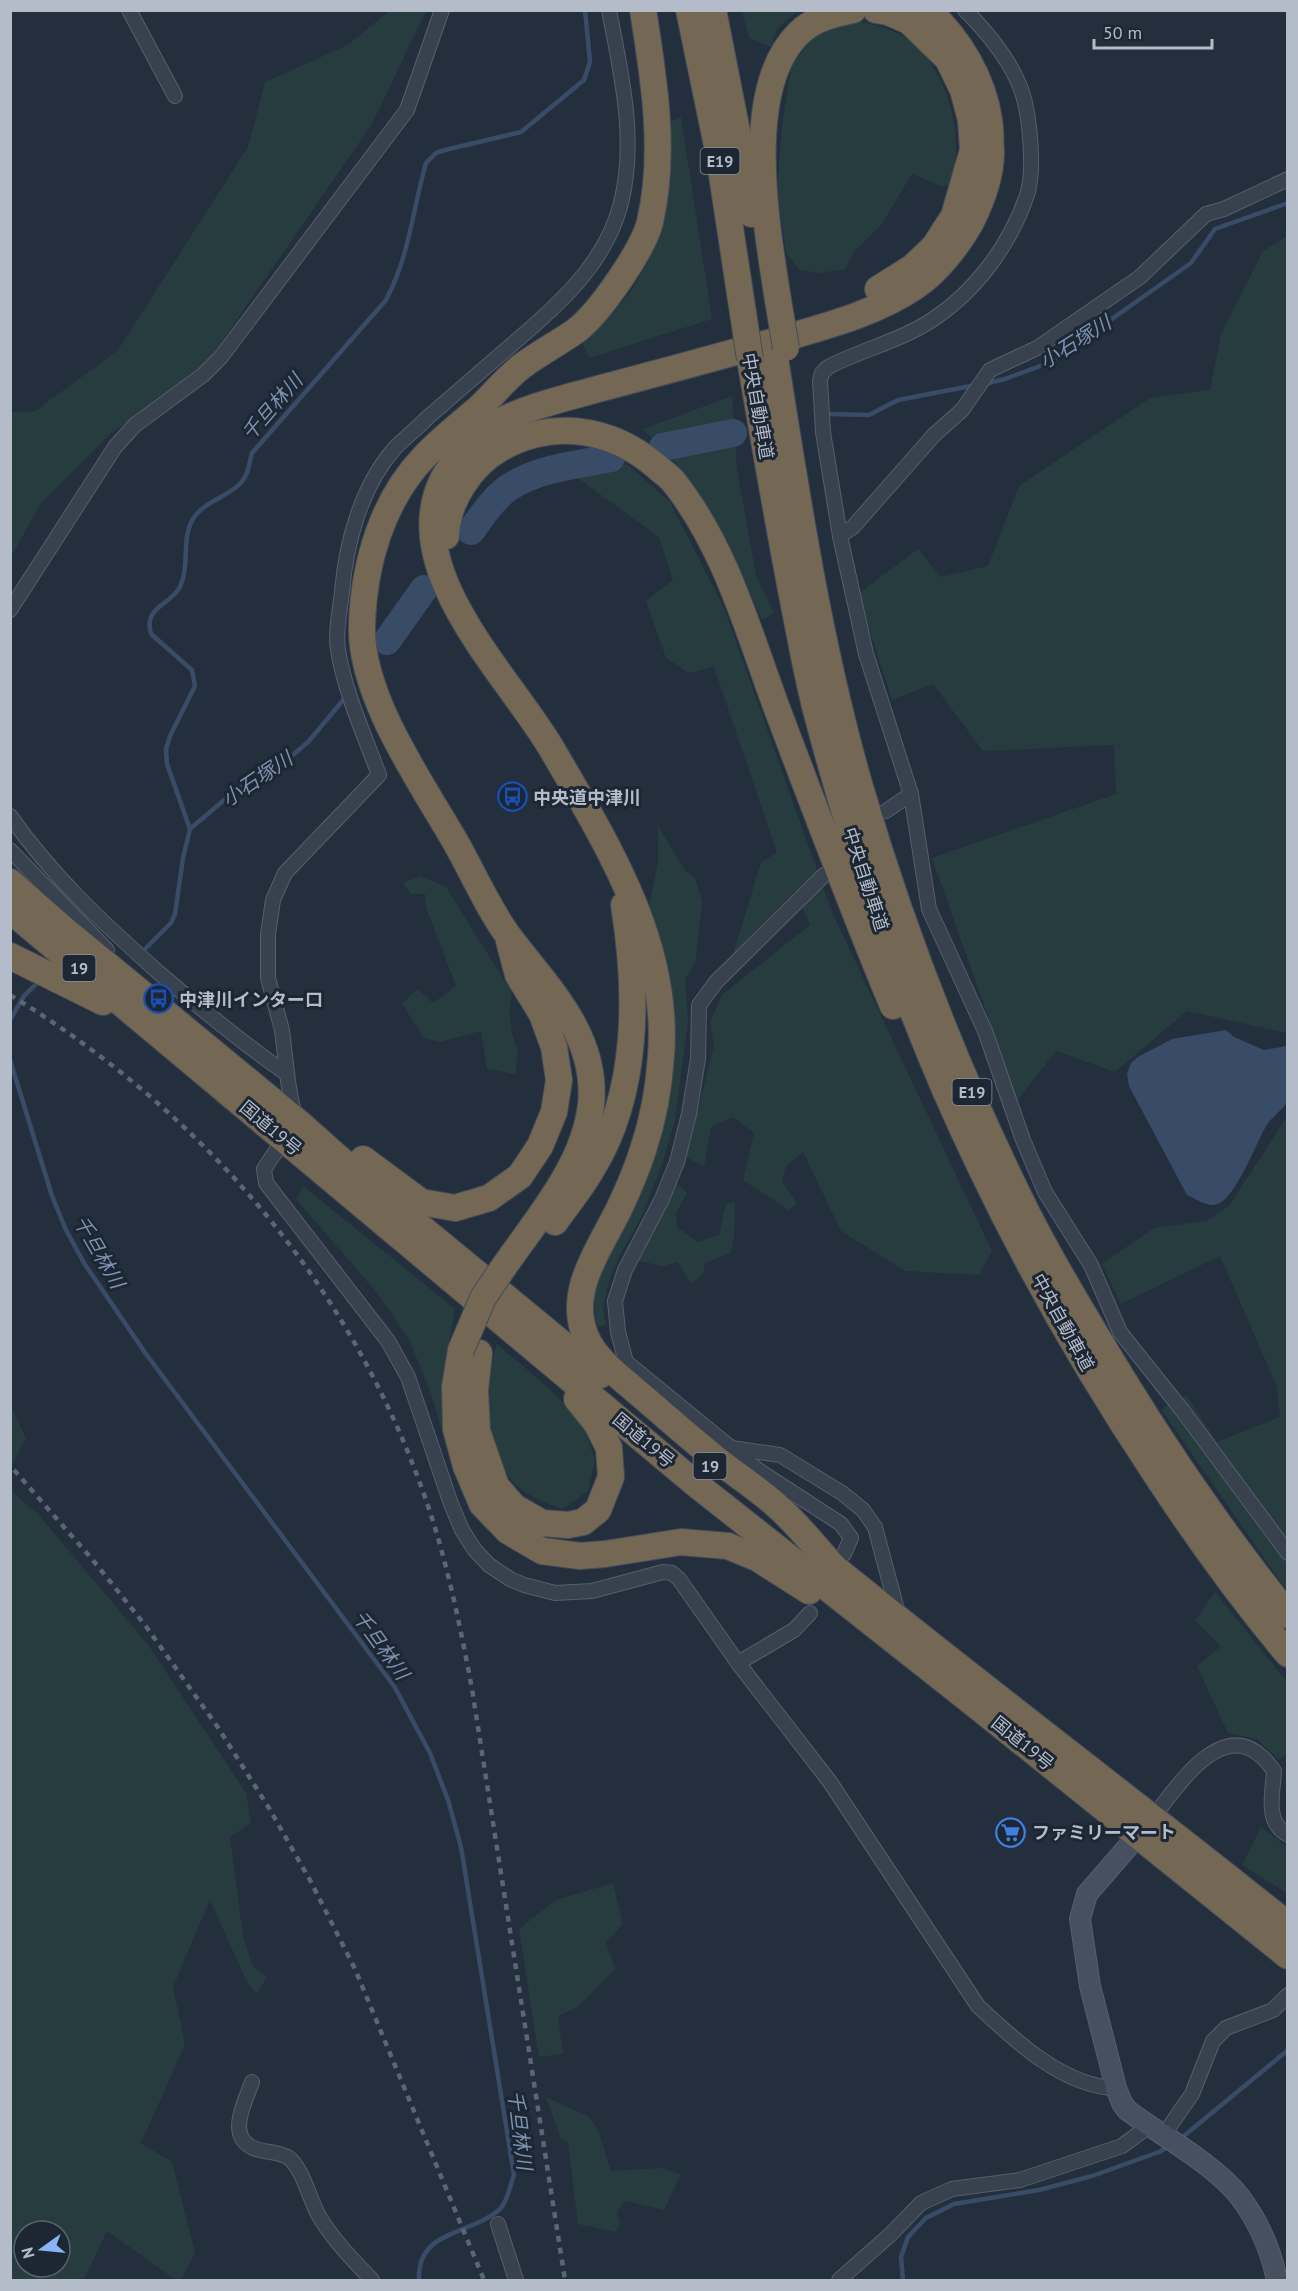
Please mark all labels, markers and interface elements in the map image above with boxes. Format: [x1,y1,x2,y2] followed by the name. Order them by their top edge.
[1094,12,1212,50] scale bar
[1103,21,1142,44] text: 50 m
[700,148,740,174] road number: E19
[1034,309,1118,374] water label: 小石塚川
[737,351,779,461] street label: 中央自動車道
[236,367,309,446] water label: 千旦林川
[217,745,299,812] water label: 小石塚川
[496,781,528,813] bus stop icon: 中央道中津川
[533,786,641,809] place label: 中央道中津川
[838,824,894,934] street label: 中央自動車道
[62,955,96,981] road number: 19
[142,983,174,1015] bus stop icon: 中津川インター口
[179,988,323,1011] place label: 中津川インター口
[952,1079,992,1105] road number: E19
[235,1096,307,1160] street label: 国道19号
[68,1211,131,1295] water label: 千旦林川
[1027,1269,1099,1375] street label: 中央自動車道
[608,1408,680,1472] street label: 国道19号
[694,1453,726,1479] road number: 19
[347,1605,416,1687] water label: 千旦林川
[987,1711,1059,1775] street label: 国道19号
[995,1816,1027,1848] supermarket icon: ファミリーマート
[1032,1821,1176,1844] place label: ファミリーマート
[502,2089,538,2173] water label: 千旦林川
[12,2219,72,2279] north arrow
[16,2245,39,2261] text: N

